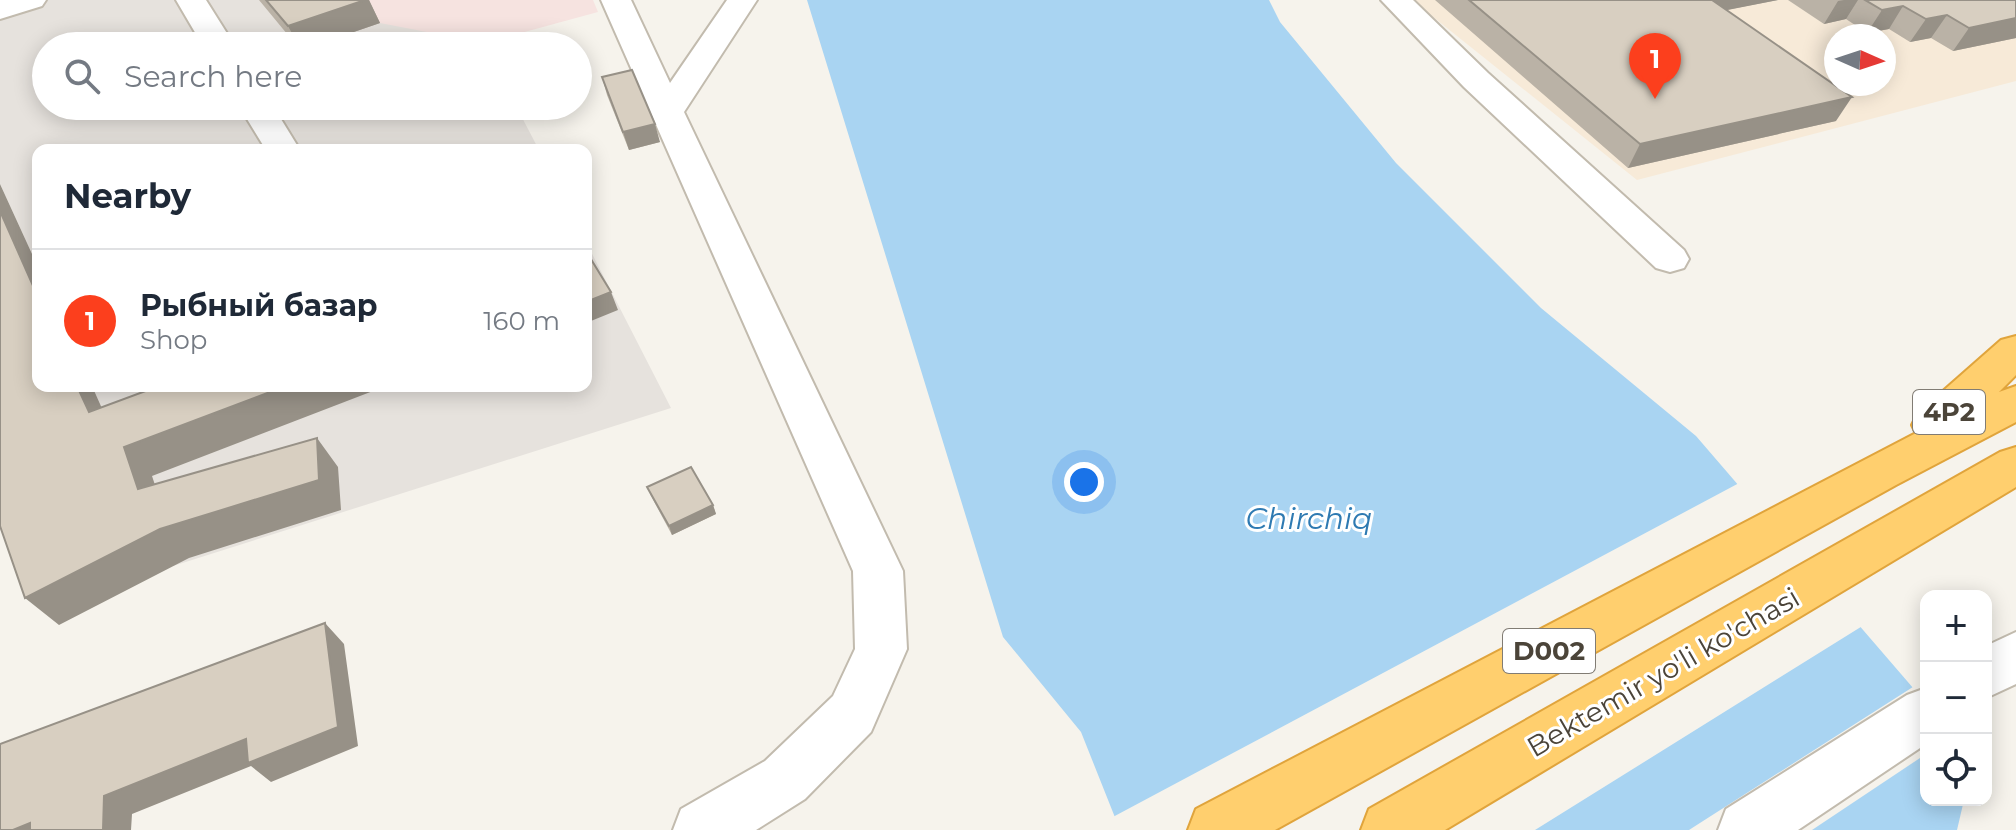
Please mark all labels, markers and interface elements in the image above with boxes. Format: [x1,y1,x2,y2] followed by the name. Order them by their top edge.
[1824,24,1896,96] north arrow
[32,32,592,120] search box
[1629,33,1681,99] pin: 1
[60,54,104,98] icon: search
[124,58,302,95] text: Search here
[64,175,191,217] text: Nearby
[140,287,378,324] text: Рыбный базар
[85,305,95,337] text: 1
[483,305,560,337] text: 160 m
[140,324,208,356] text: Shop
[1913,390,1985,434] road number: 4P2
[1064,462,1104,502] your location
[1246,500,1372,537] water label: Chirchiq
[1521,580,1805,764] street label: Bektemir yo'li ko'chasi
[1920,590,1992,806] map controls
[1920,590,1992,662] button: +
[1503,629,1595,673] road number: D002
[1920,662,1992,734] button: −
[1920,734,1992,806] button: locate

